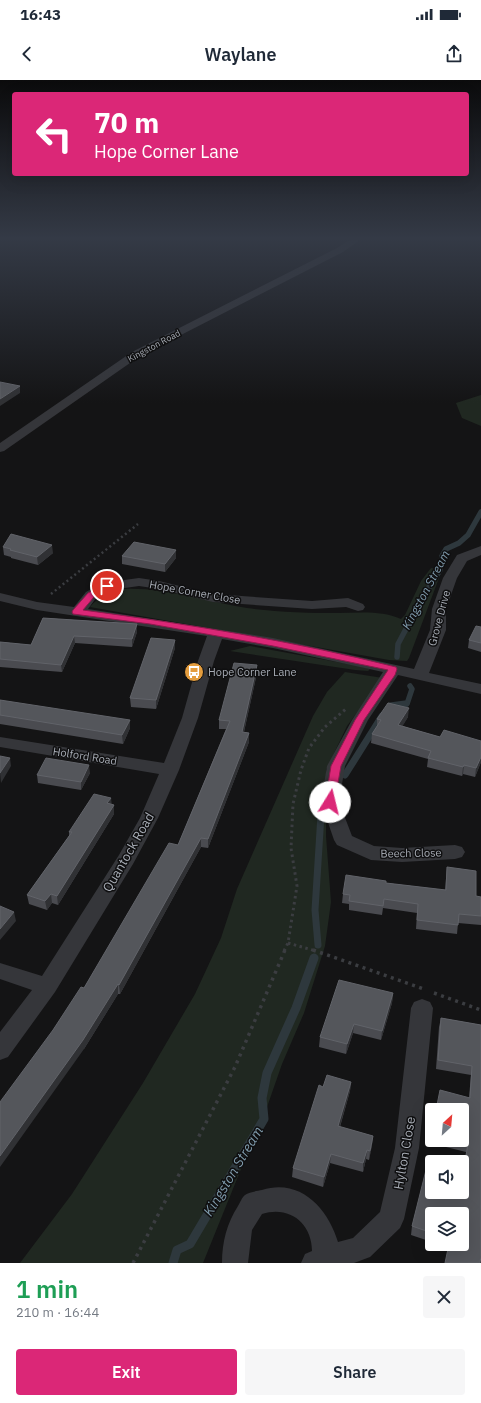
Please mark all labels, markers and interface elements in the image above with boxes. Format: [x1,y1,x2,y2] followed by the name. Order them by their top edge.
[20,5,61,24] text: 16:43
[16,43,38,65] icon: back
[205,43,276,66] text: Waylane
[443,43,465,65] icon: share
[94,104,159,141] text: 70 m
[28,108,80,160] icon: left
[94,140,239,163] text: Hope Corner Lane
[125,327,182,364] street label: Kingston Road
[398,548,453,632] water label: Kingston Stream
[90,569,124,603] pin
[96,575,118,597] icon: arrive
[148,577,242,607] street label: Hope Corner Close
[425,589,453,647] street label: Grove Drive
[183,661,205,683] bus stop icon: Hope Corner Lane
[208,665,297,679] place label: Hope Corner Lane
[52,744,118,768] street label: Holford Road
[309,781,351,823] position arrow
[99,809,158,895] street label: Quantock Road
[380,845,442,861] street label: Beech Close
[425,1103,469,1147] north arrow
[425,1103,469,1251] map controls
[390,1115,419,1191] street label: Hylton Close
[199,1123,267,1219] water label: Kingston Stream
[425,1155,469,1199] button: sound
[425,1207,469,1251] button: layers
[16,1273,78,1305] text: 1 min
[423,1276,465,1318] button: close
[16,1304,99,1321] text: 210 m · 16:44
[16,1349,237,1395] button: Exit
[245,1349,465,1395] button: Share

